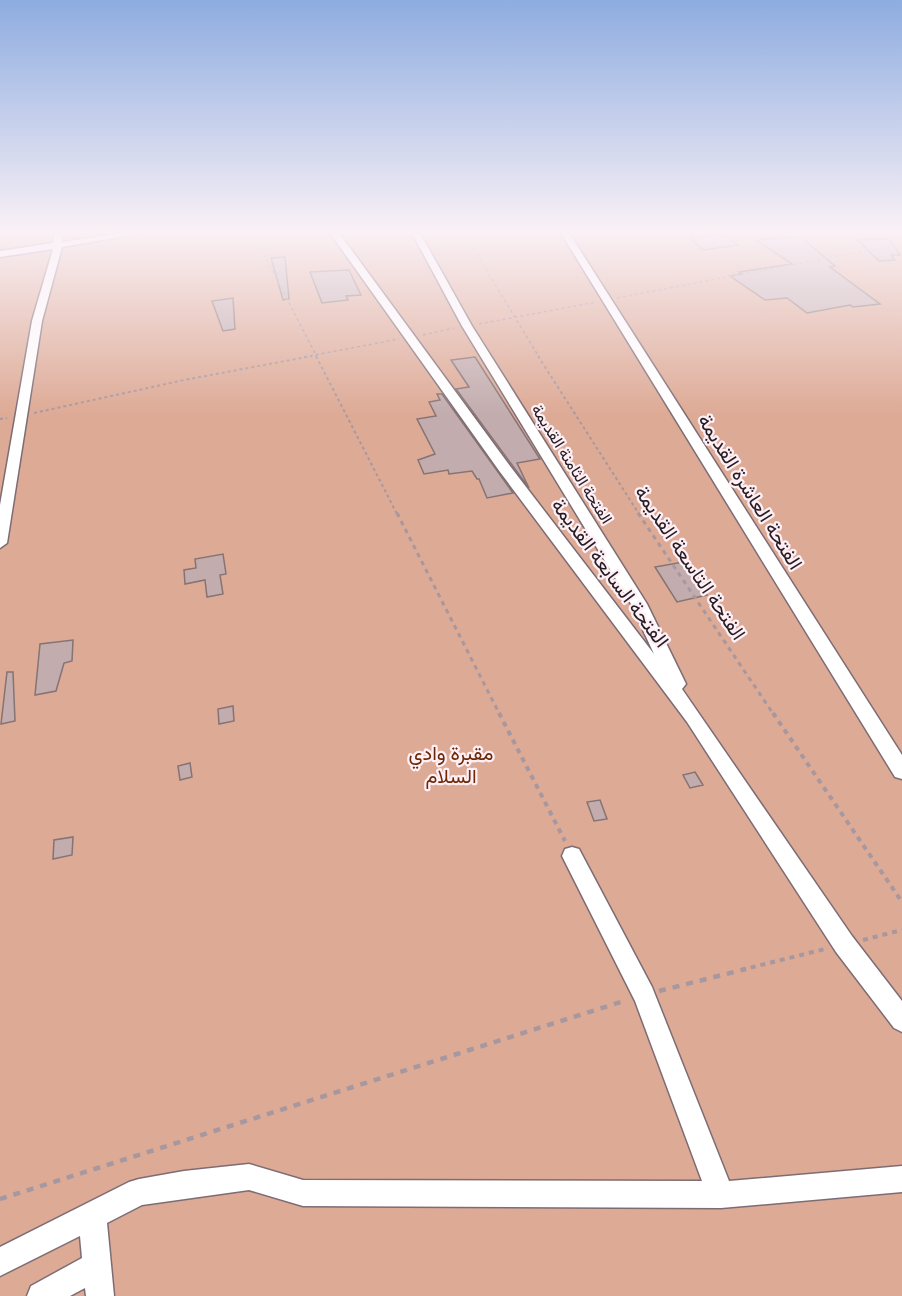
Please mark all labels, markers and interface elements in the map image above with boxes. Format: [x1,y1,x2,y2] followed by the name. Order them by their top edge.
[528,401,616,527] street label: الفتحة الثامنة القديمة
[692,410,807,574] street label: الفتحة العاشرة القديمة
[630,482,750,644] street label: الفتحة التاسعة القديمة
[547,494,673,652] street label: الفتحة السابعة القديمة
[409,742,493,789] park label: مقبرة وادي السلام

